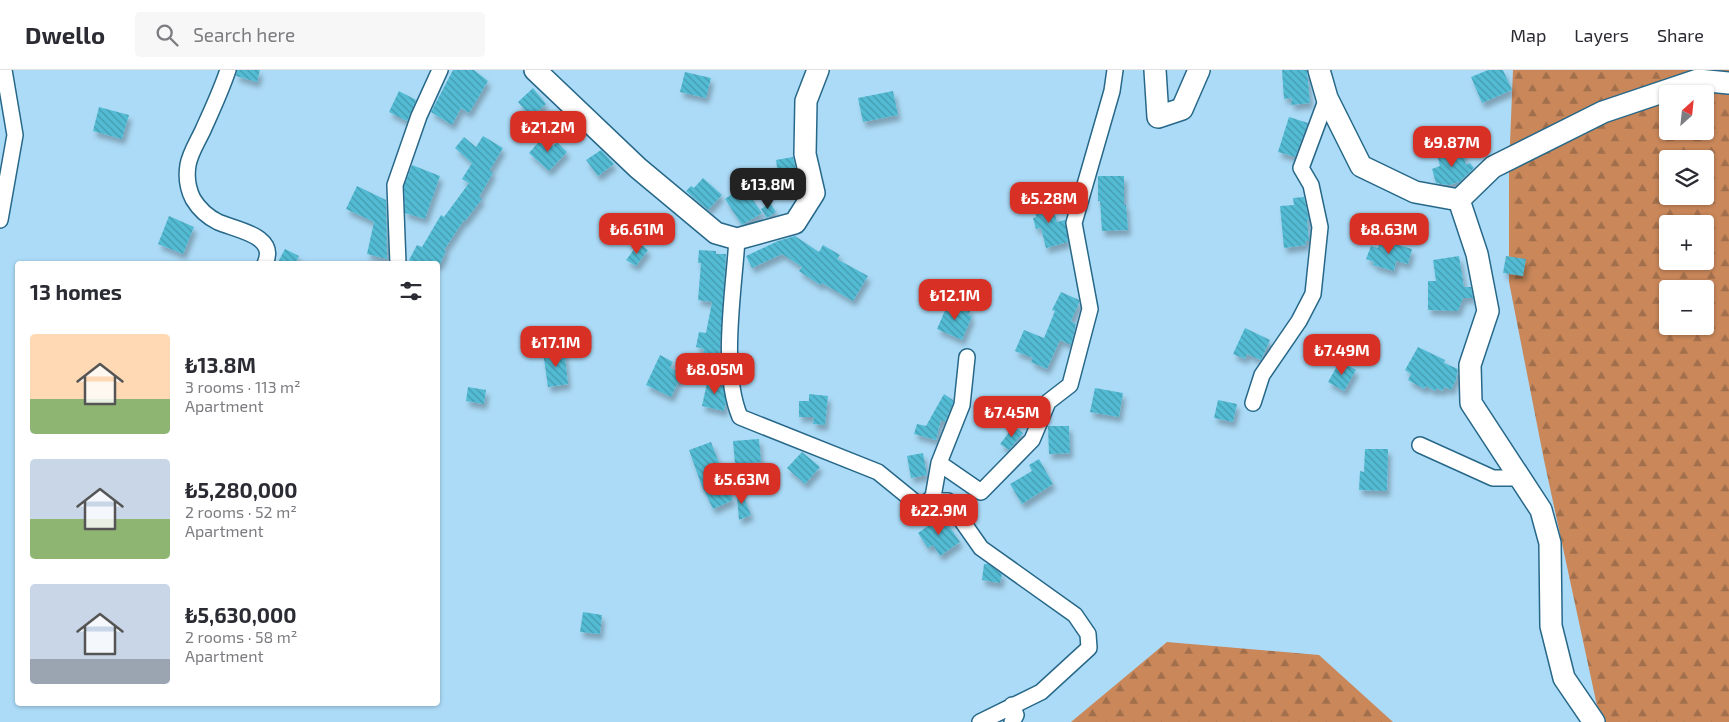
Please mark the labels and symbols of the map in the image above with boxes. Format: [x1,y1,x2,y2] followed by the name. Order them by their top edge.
[1659,85,1714,140] north arrow
[507,111,589,153] pin: ₺21.2M
[1411,126,1493,168] pin: ₺9.87M
[727,168,809,210] pin: ₺13.8M
[1008,182,1090,224] pin: ₺5.28M
[596,212,678,255] pin: ₺6.61M
[1348,212,1430,255] pin: ₺8.63M
[914,278,996,321] pin: ₺12.1M
[515,326,597,368] pin: ₺17.1M
[1301,334,1383,376] pin: ₺7.49M
[674,352,756,395] pin: ₺8.05M
[971,396,1053,438] pin: ₺7.45M
[701,462,783,505] pin: ₺5.63M
[898,494,980,536] pin: ₺22.9M

